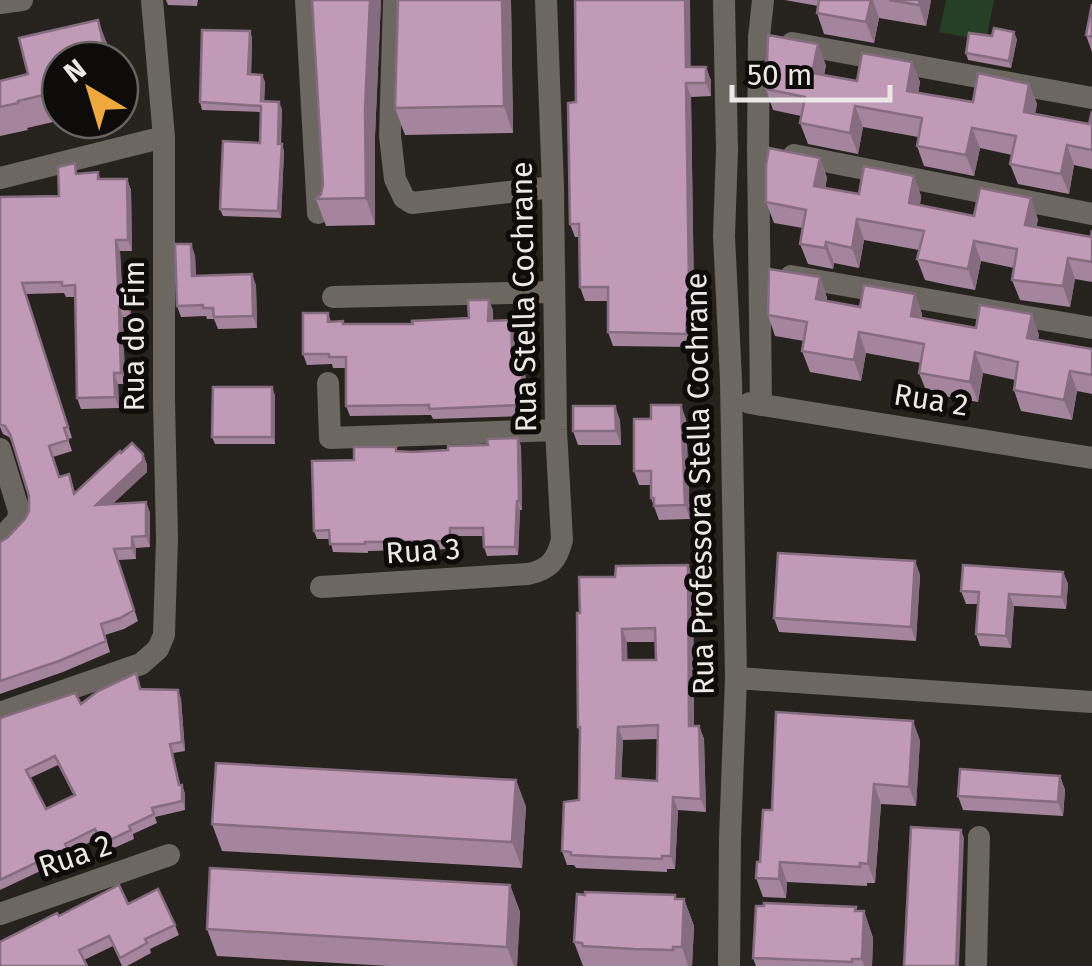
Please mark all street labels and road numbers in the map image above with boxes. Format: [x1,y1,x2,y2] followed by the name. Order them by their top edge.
[504,161,544,433] street label: Rua Stella Cochrane
[116,260,152,412] street label: Rua do Fim
[678,273,722,695] street label: Rua Professora Stella Cochrane
[891,376,971,424] street label: Rua 2
[384,530,462,572] street label: Rua 3
[34,827,116,885] street label: Rua 2

